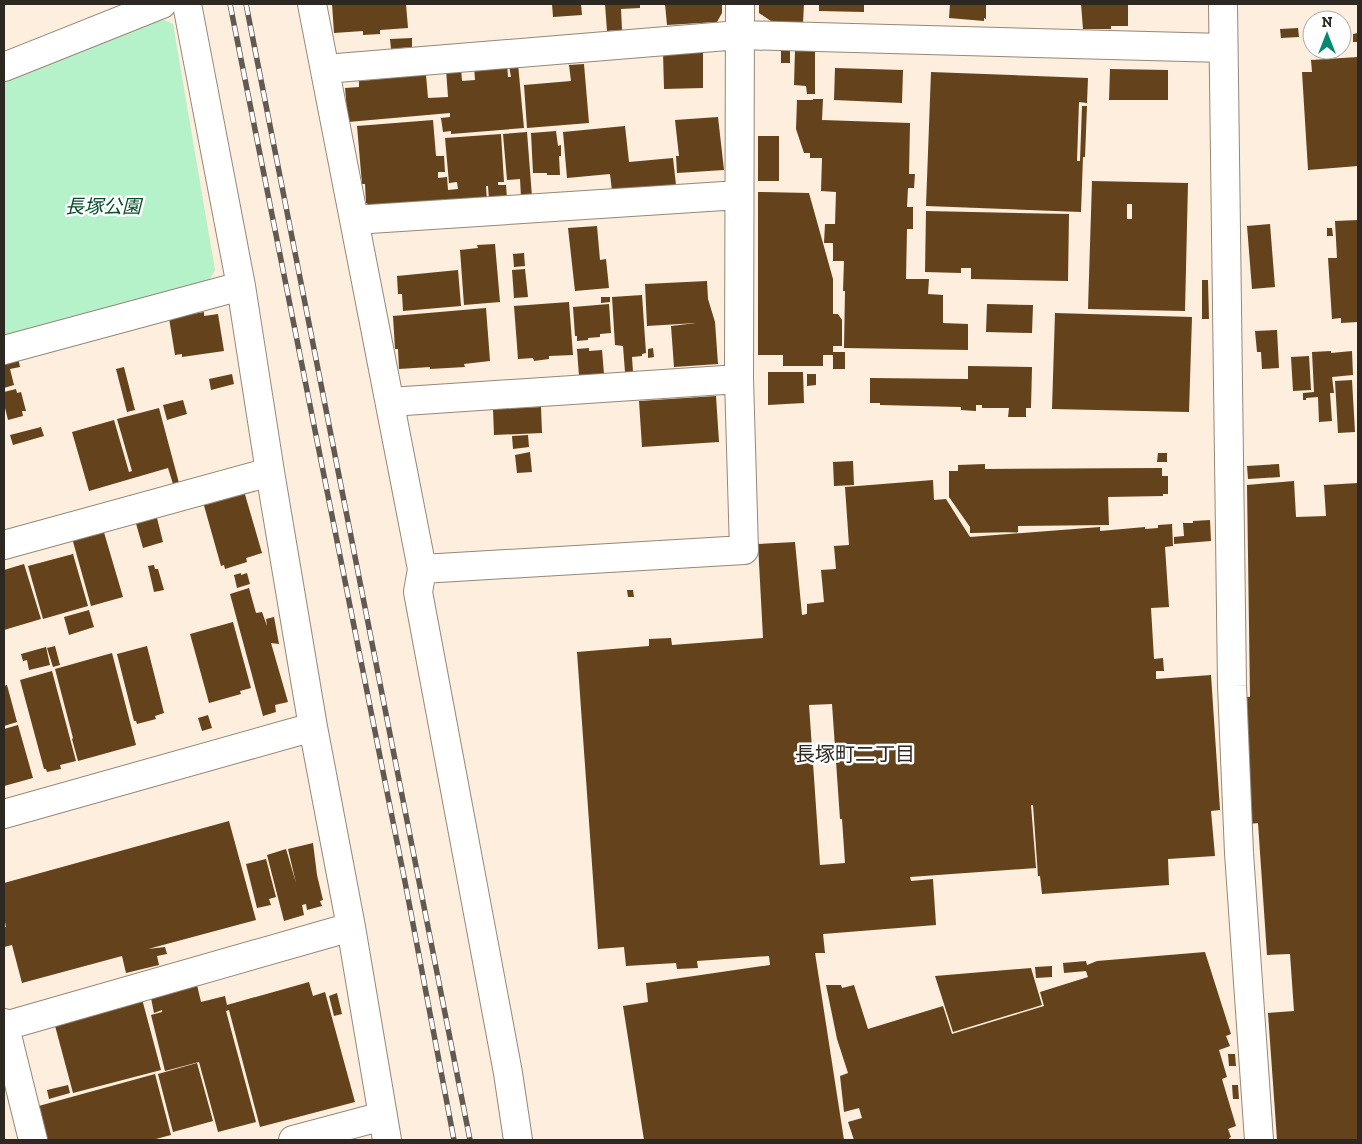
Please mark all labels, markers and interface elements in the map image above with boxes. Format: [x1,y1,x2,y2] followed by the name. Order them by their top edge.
[1302,10,1352,60] north arrow
[1322,14,1333,31] text: N
[65,195,144,218] park label: 長塚公園
[795,742,915,766] district label: 長塚町二丁目

